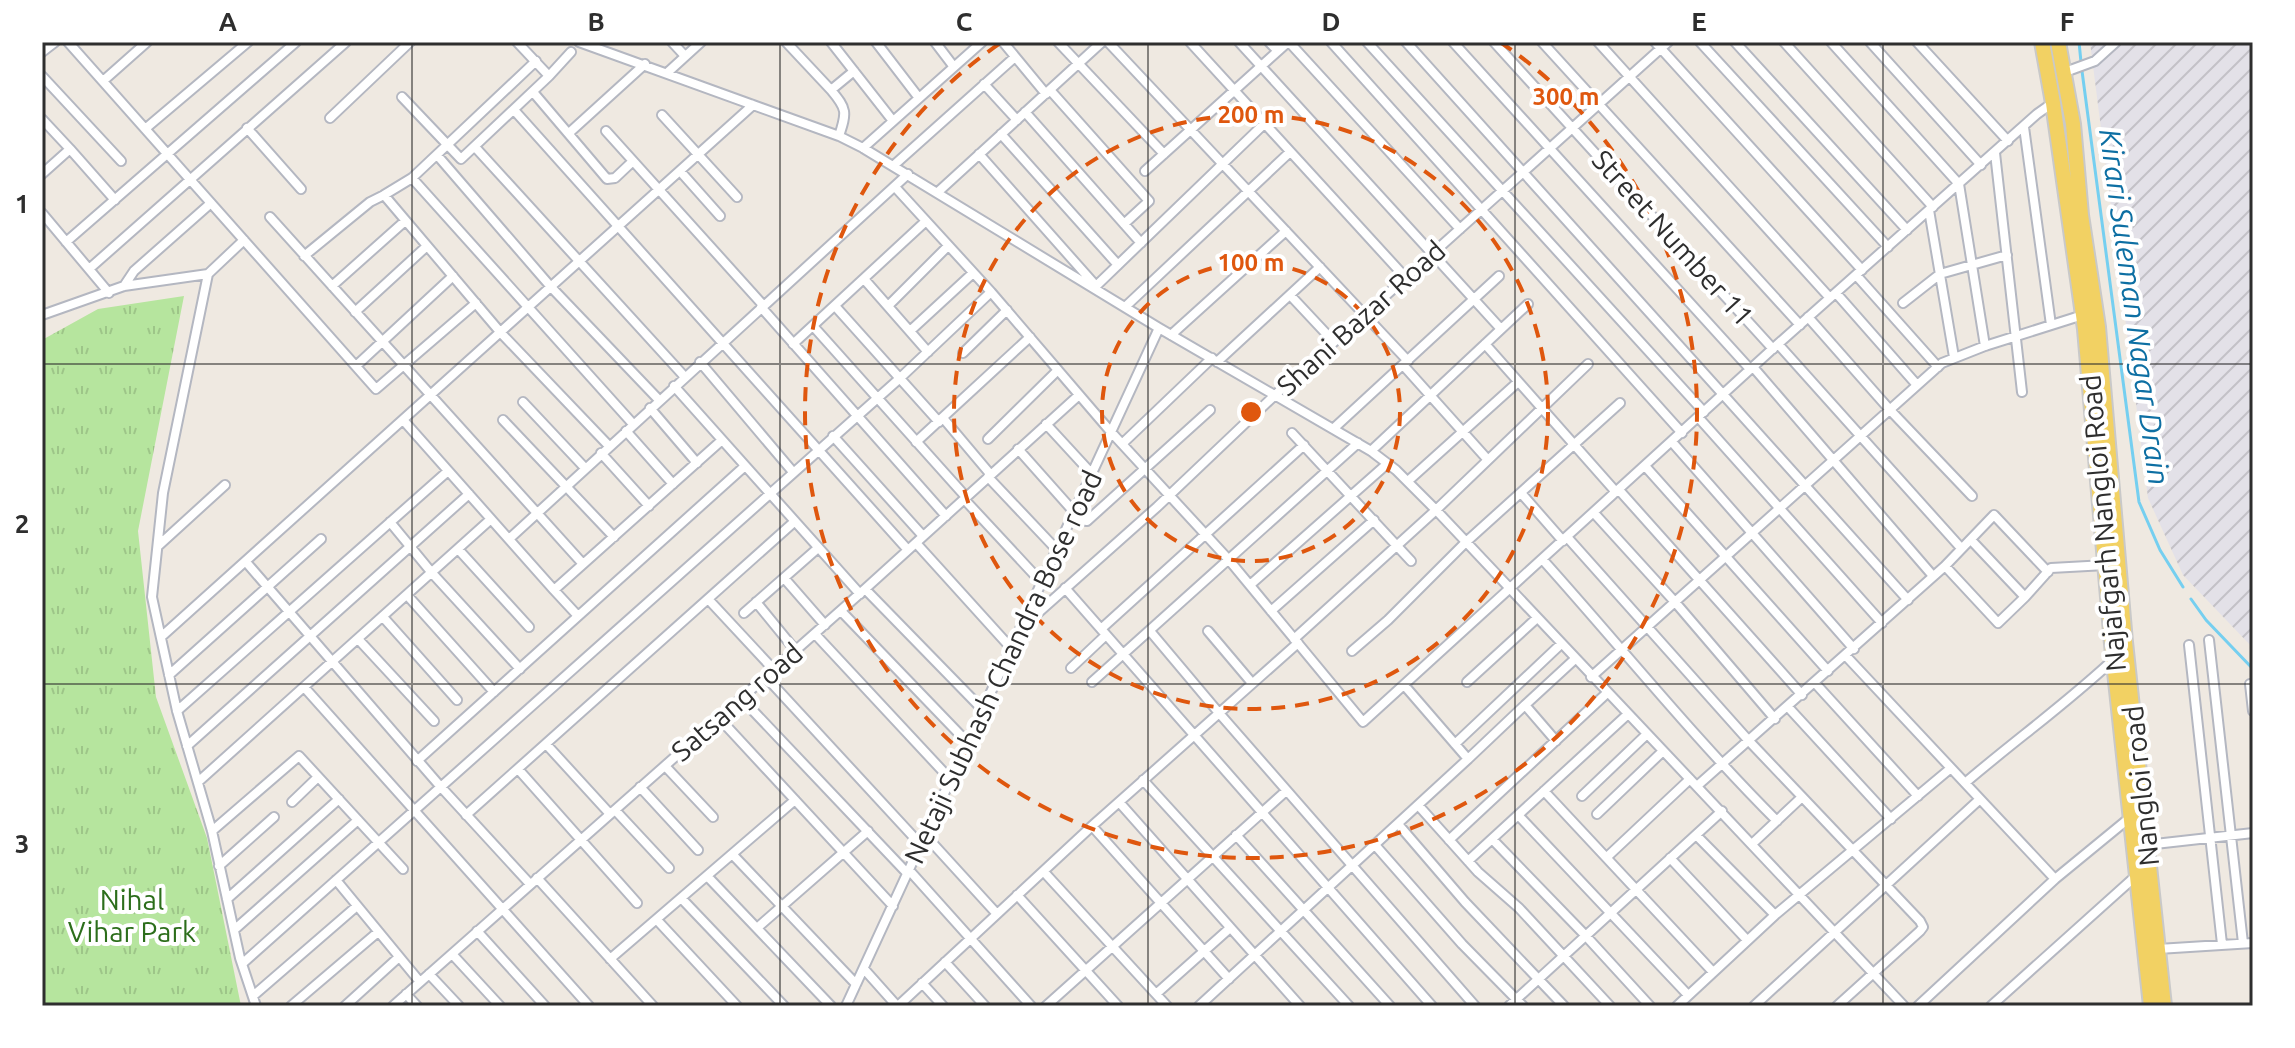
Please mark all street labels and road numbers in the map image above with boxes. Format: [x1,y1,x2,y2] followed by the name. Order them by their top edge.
[1587,144,1760,332] street label: Street Number 11
[1270,234,1451,401] street label: Shani Bazar Road
[2074,373,2131,673] street label: Najafgarh Nangloi Road
[898,465,1107,868] street label: Netaji Subhash Chandra Bose road
[665,636,808,767] street label: Satsang road
[2117,704,2164,868] street label: Nangloi road

